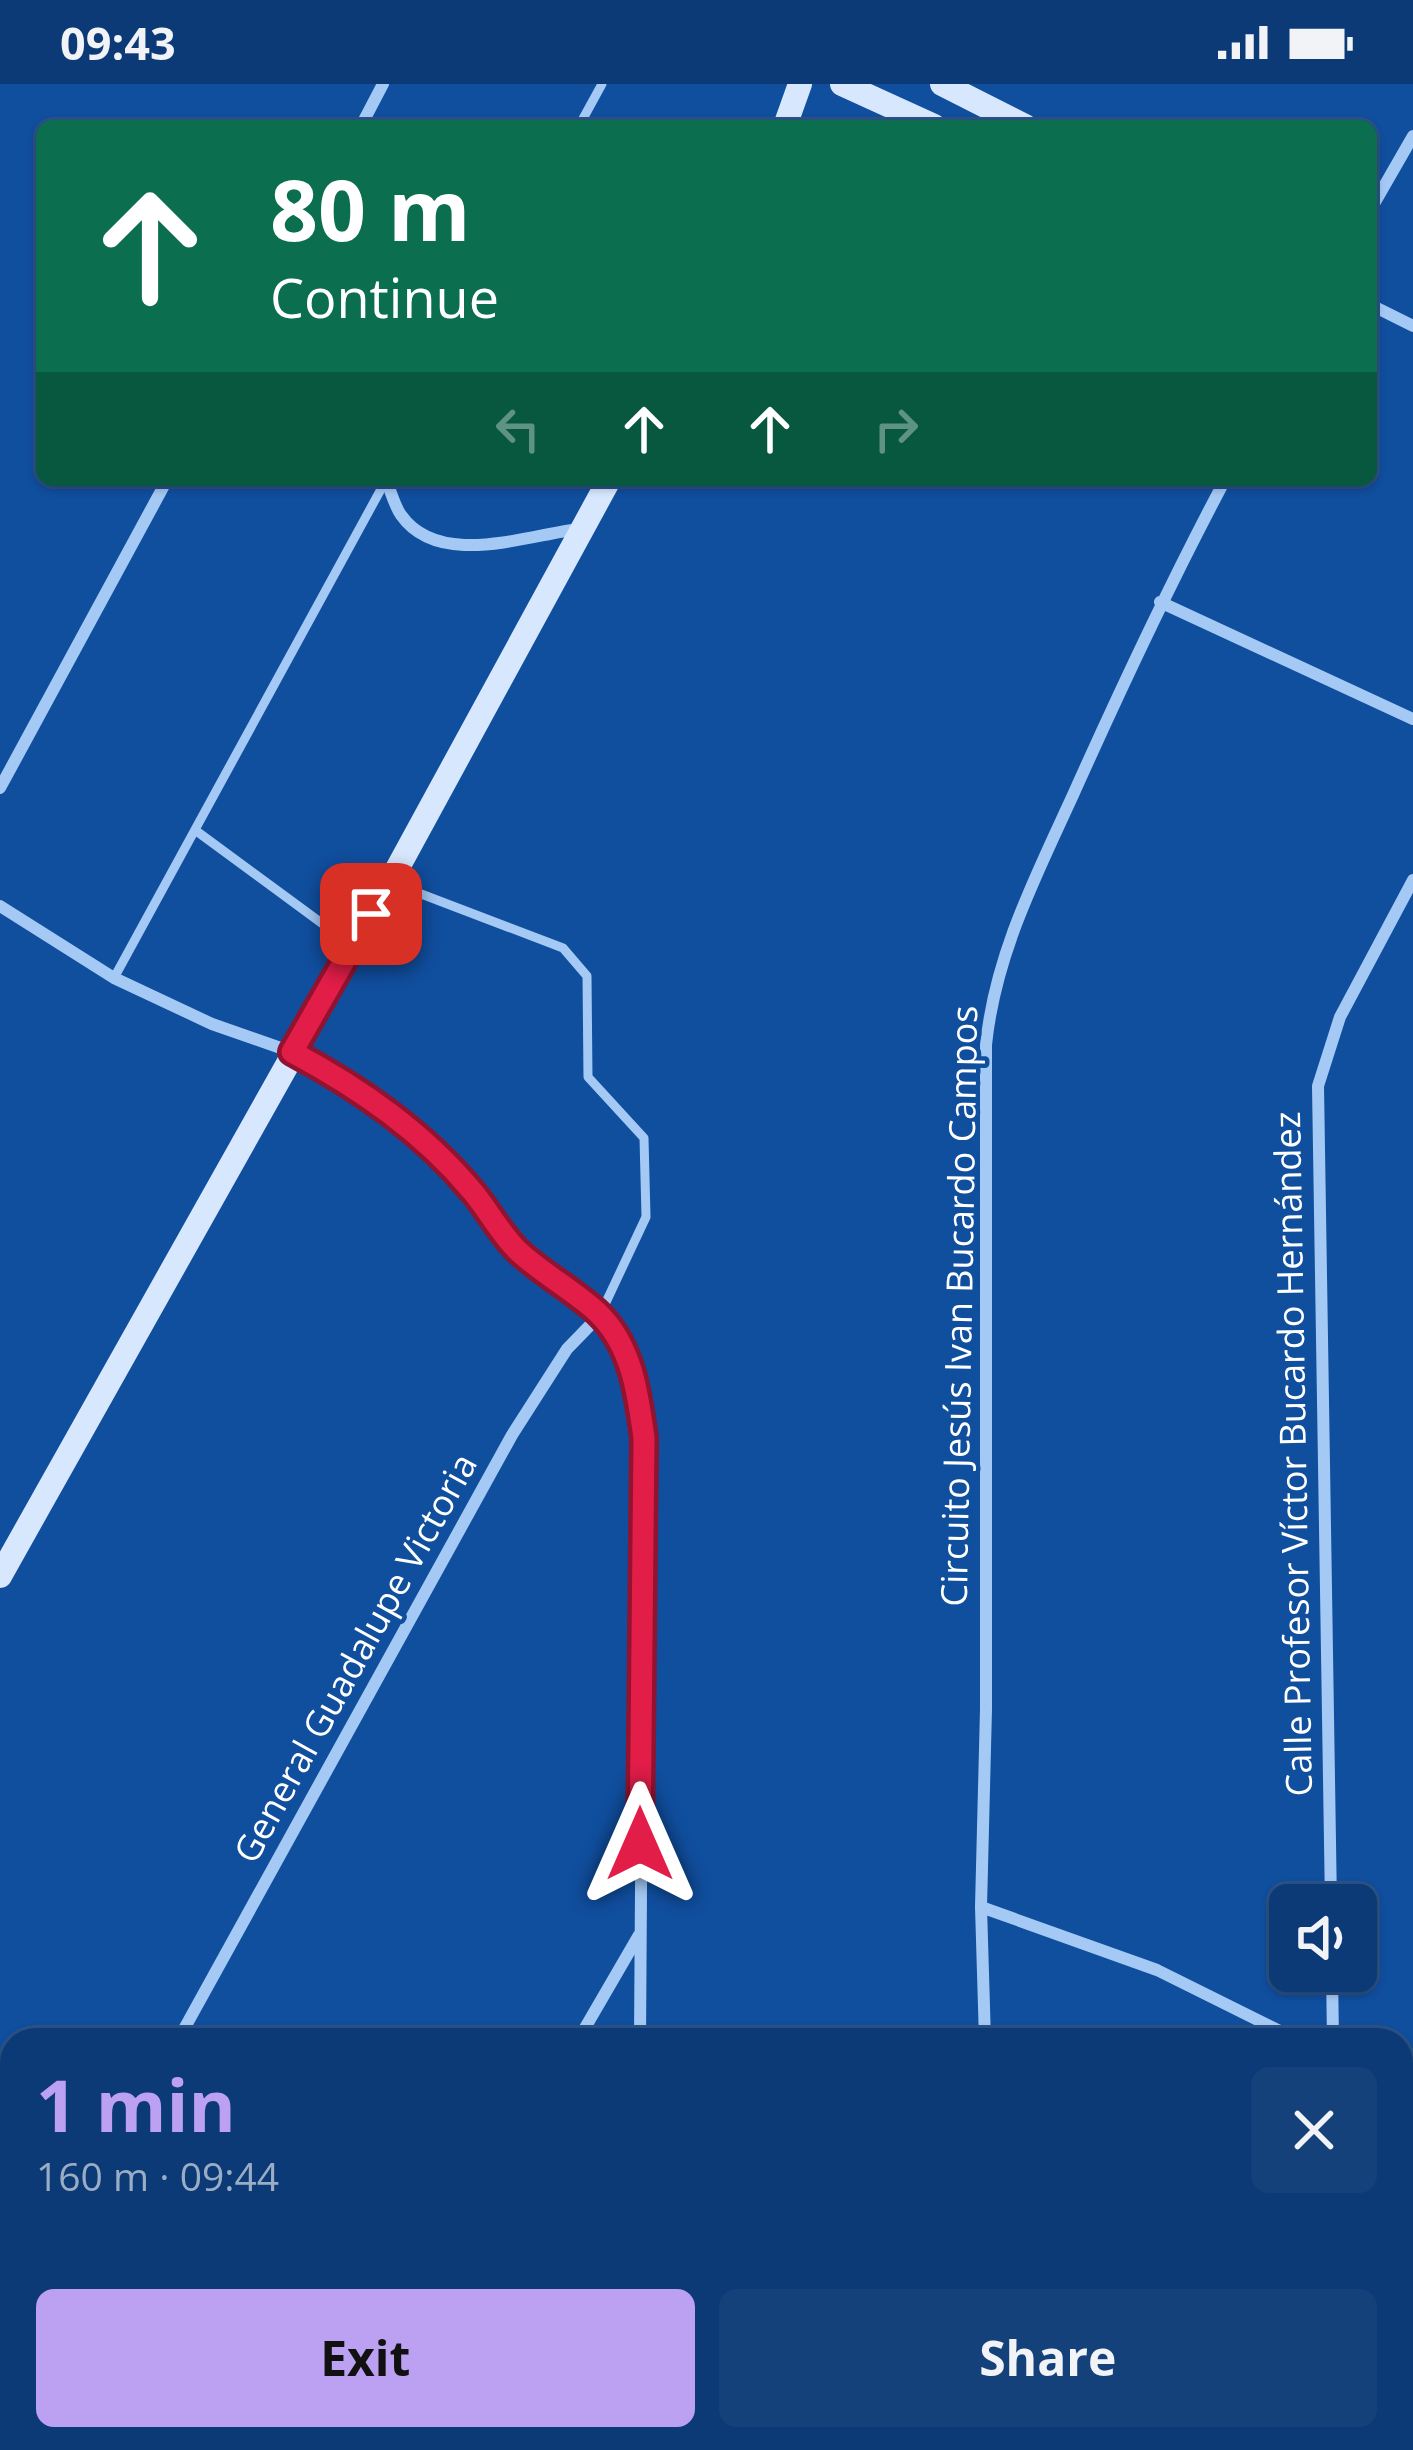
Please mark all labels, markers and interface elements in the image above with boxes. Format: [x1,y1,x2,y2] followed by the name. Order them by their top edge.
[60,12,176,73] text: 09:43
[270,151,470,266] text: 80 m
[72,168,228,324] icon: ahead
[270,260,499,334] text: Continue
[485,396,551,462] icon: left
[611,396,677,462] icon: ahead
[737,396,803,462] icon: ahead
[863,396,929,462] icon: right
[320,863,422,965] pin
[338,881,404,947] icon: arrive
[929,1005,988,1607] street label: Circuito Jesús Ivan Bucardo Campos
[1262,1111,1323,1797] street label: Calle Profesor Víctor Bucardo Hernández
[221,1444,488,1871] street label: General Guadalupe Victoria
[577,1781,703,1907] position arrow
[1269,1884,1377,1992] map controls
[1269,1884,1377,1992] button: sound
[36,2055,236,2153] text: 1 min
[1251,2067,1377,2193] button: close
[36,2149,279,2202] text: 160 m · 09:44
[36,2289,695,2427] button: Exit
[719,2289,1377,2427] button: Share

